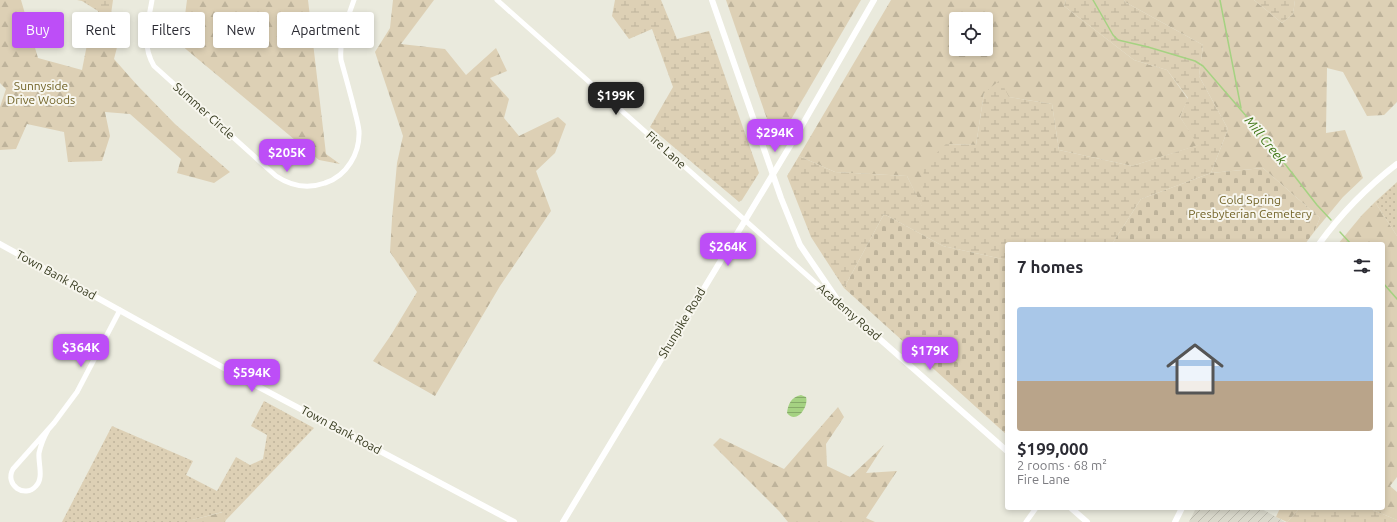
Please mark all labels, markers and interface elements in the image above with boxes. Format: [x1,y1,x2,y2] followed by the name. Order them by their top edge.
[12,12,64,48] chip: Buy
[72,12,130,48] chip: Rent
[138,12,205,48] chip: Filters
[213,12,269,48] chip: New
[277,12,374,48] chip: Apartment
[949,12,993,56] map controls
[949,12,993,56] button: locate
[7,79,75,106] park label: Sunnyside Drive Woods
[171,80,238,142] street label: Summer Circle
[588,82,644,116] pin: $199K
[597,88,635,102] text: $199K
[1242,113,1290,167] water label: Mill Creek
[747,119,803,153] pin: $294K
[756,125,794,139] text: $294K
[644,128,689,171] street label: Fire Lane
[259,139,315,173] pin: $205K
[268,145,306,159] text: $205K
[1188,193,1312,220] park label: Cold Spring Presbyterian Cemetery
[700,233,756,267] pin: $264K
[709,239,747,253] text: $264K
[14,247,98,302] street label: Town Bank Road
[1351,255,1373,277] icon: filters
[1017,257,1083,276] text: 7 homes
[815,281,884,343] street label: Academy Road
[655,285,708,360] street label: Shunpike Road
[1159,333,1231,405] icon: home
[53,334,109,368] pin: $364K
[902,337,958,371] pin: $179K
[62,340,100,354] text: $364K
[911,343,949,357] text: $179K
[224,359,280,393] pin: $594K
[233,365,271,379] text: $594K
[299,403,384,456] street label: Town Bank Road
[1017,439,1088,458] text: $199,000
[1017,458,1107,472] text: 2 rooms · 68 m²
[1017,472,1070,486] text: Fire Lane

